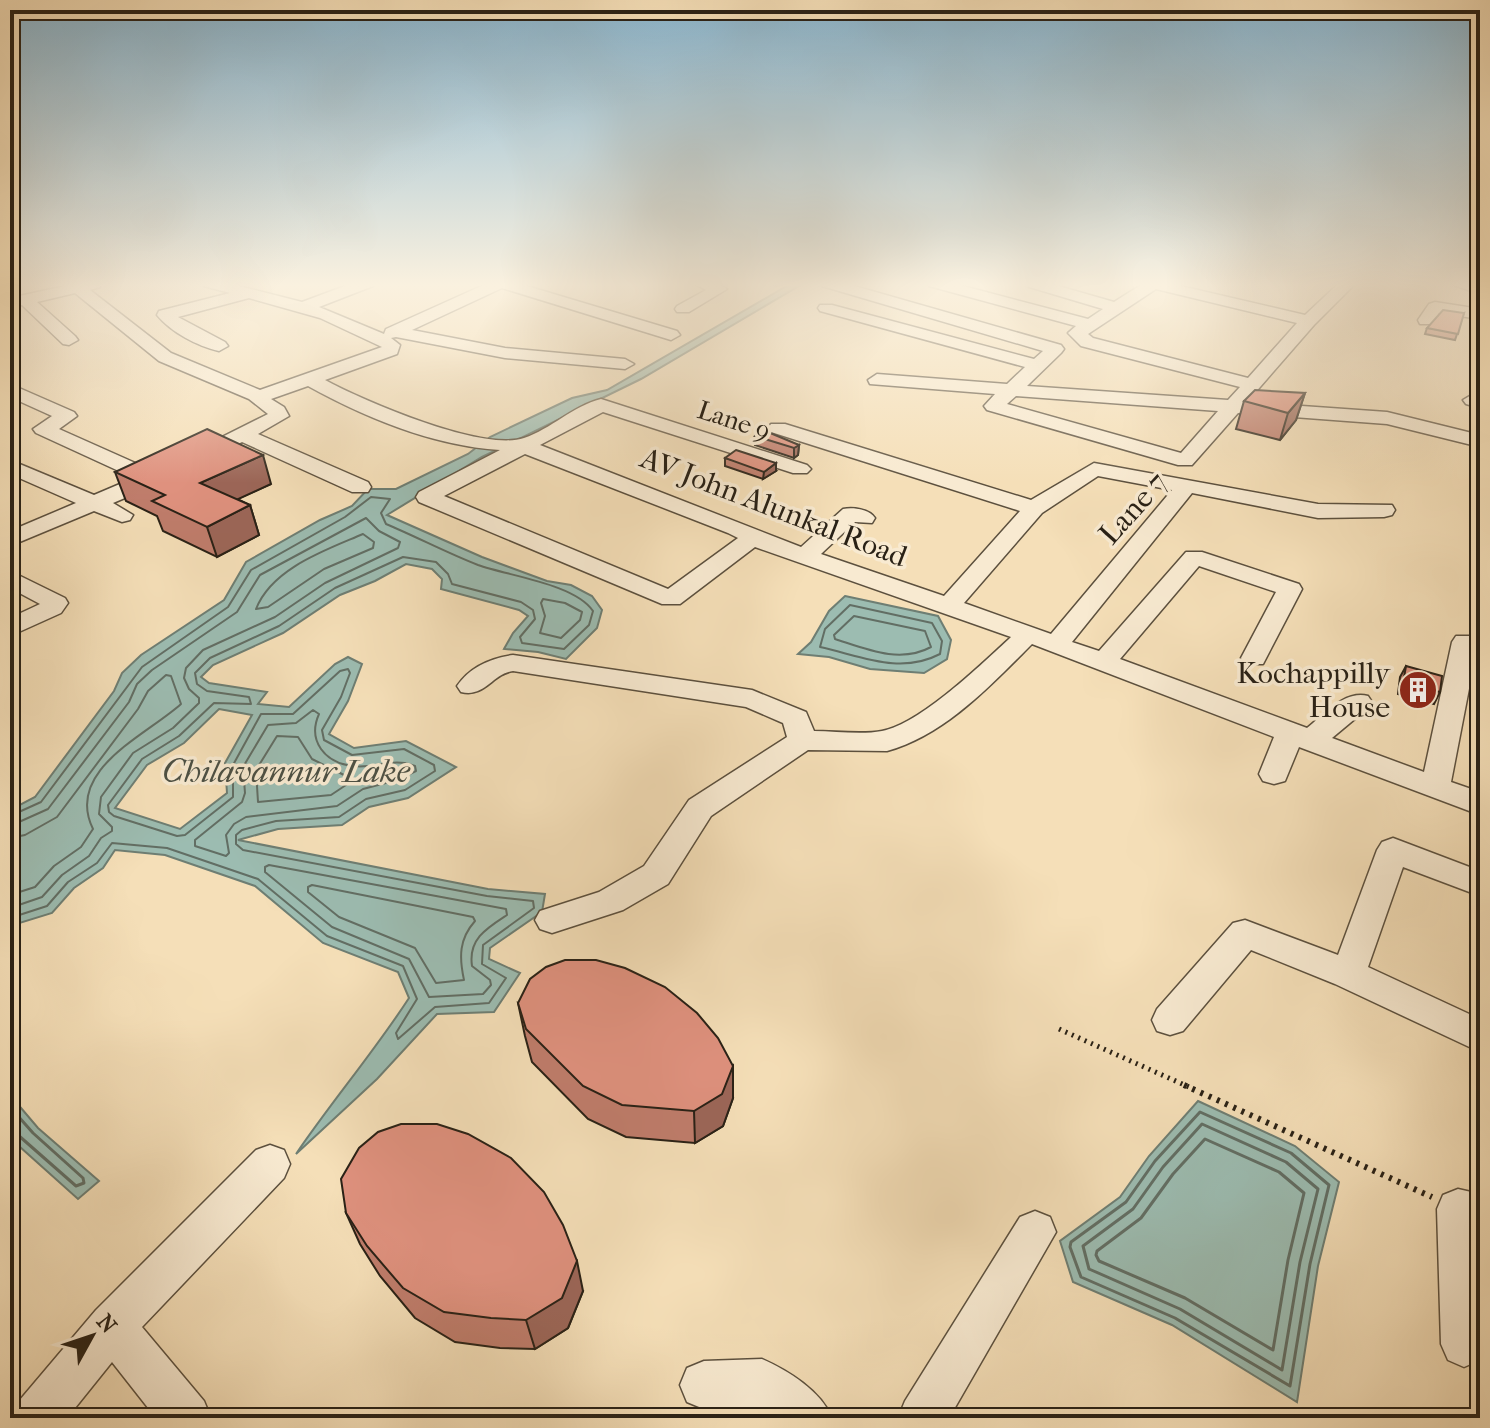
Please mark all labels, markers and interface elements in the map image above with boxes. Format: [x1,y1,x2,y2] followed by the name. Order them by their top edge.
[693,394,774,447] street label: Lane 9
[635,440,913,575] street label: AV John Alunkal Road
[1092,465,1175,552] street label: Lane 7
[1236,656,1391,725] place label: Kochappilly House
[1397,669,1439,711] building icon: Kochappilly House
[162,753,411,790] water label: Chilavannur Lake
[52,1296,132,1376] north arrow
[91,1309,122,1339] text: N

